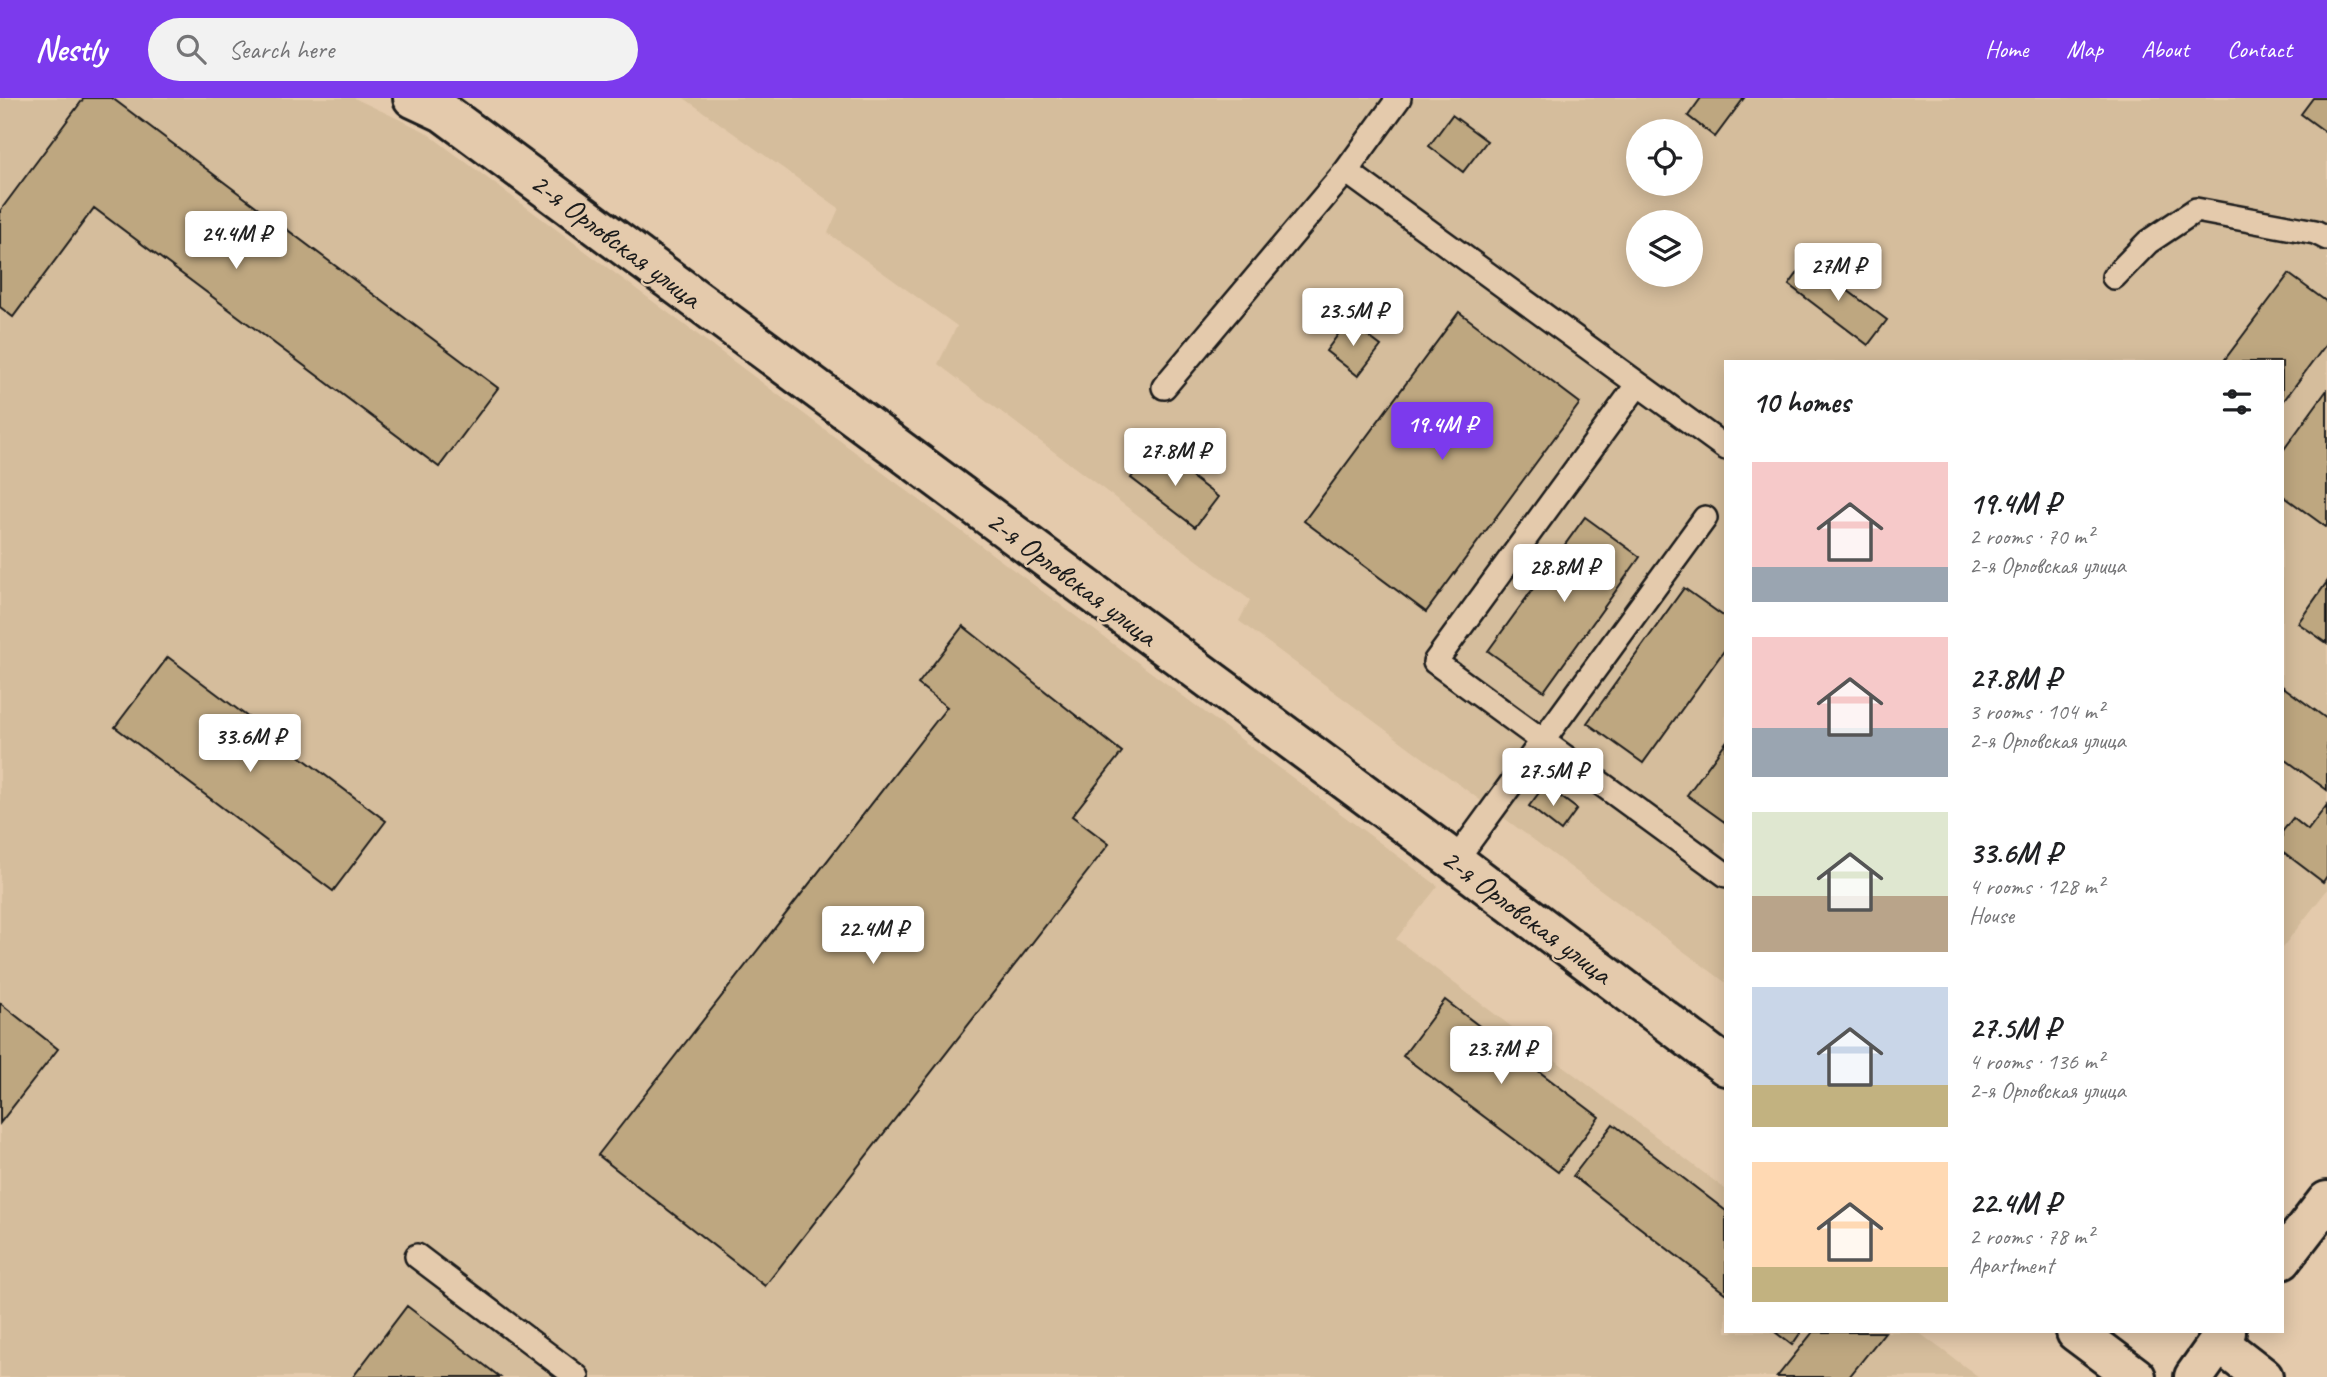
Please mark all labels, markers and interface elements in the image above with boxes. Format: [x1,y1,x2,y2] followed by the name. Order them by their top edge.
[148,18,638,81] search box
[35,28,106,70] text: Nestly
[172,30,210,68] icon: search
[228,33,334,66] text: Search here
[1985,34,2028,64] text: Home
[2066,34,2103,64] text: Map
[2141,34,2189,64] text: About
[2227,34,2292,64] text: Contact
[1626,119,1703,287] map controls
[1626,119,1703,196] button: locate
[523,163,710,318] street label: 2-я Орловская улица
[1626,210,1703,287] button: layers
[171,212,301,271] pin: 24.4M ₽
[201,219,271,248] text: 24.4M ₽
[1789,244,1887,303] pin: 27M ₽
[1811,251,1865,280] text: 27M ₽
[1288,288,1418,348] pin: 23.5M ₽
[1318,296,1388,325] text: 23.5M ₽
[1752,383,1850,421] text: 10 homes
[2218,383,2256,421] icon: filters
[1377,402,1507,462] pin: 19.4M ₽
[1407,410,1477,439] text: 19.4M ₽
[1110,428,1240,488] pin: 27.8M ₽
[1140,436,1210,465] text: 27.8M ₽
[1969,484,2060,522] text: 19.4M ₽
[1808,490,1892,574] icon: home
[979,501,1166,656] street label: 2-я Орловская улица
[1969,522,2093,551] text: 2 rooms · 70 m²
[1499,545,1629,604] pin: 28.8M ₽
[1969,551,2126,580] text: 2-я Орловская улица
[1529,552,1599,581] text: 28.8M ₽
[1969,659,2060,697] text: 27.8M ₽
[1808,665,1892,749] icon: home
[1969,697,2104,726] text: 3 rooms · 104 m²
[185,714,315,774] pin: 33.6M ₽
[215,722,285,751] text: 33.6M ₽
[1969,726,2126,755] text: 2-я Орловская улица
[1488,748,1618,808] pin: 27.5M ₽
[1518,756,1588,785] text: 27.5M ₽
[1969,834,2061,872] text: 33.6M ₽
[1434,839,1621,994] street label: 2-я Орловская улица
[1808,840,1892,924] icon: home
[1969,872,2104,901] text: 4 rooms · 128 m²
[1969,901,2014,930] text: House
[808,906,938,966] pin: 22.4M ₽
[838,914,908,943] text: 22.4M ₽
[1969,1009,2059,1047] text: 27.5M ₽
[1808,1015,1892,1099] icon: home
[1436,1026,1566,1086] pin: 23.7M ₽
[1466,1034,1536,1063] text: 23.7M ₽
[1969,1047,2104,1076] text: 4 rooms · 136 m²
[1969,1076,2126,1105] text: 2-я Орловская улица
[1969,1184,2060,1222] text: 22.4M ₽
[1808,1190,1892,1274] icon: home
[1969,1222,2093,1251] text: 2 rooms · 78 m²
[1969,1251,2054,1280] text: Apartment

